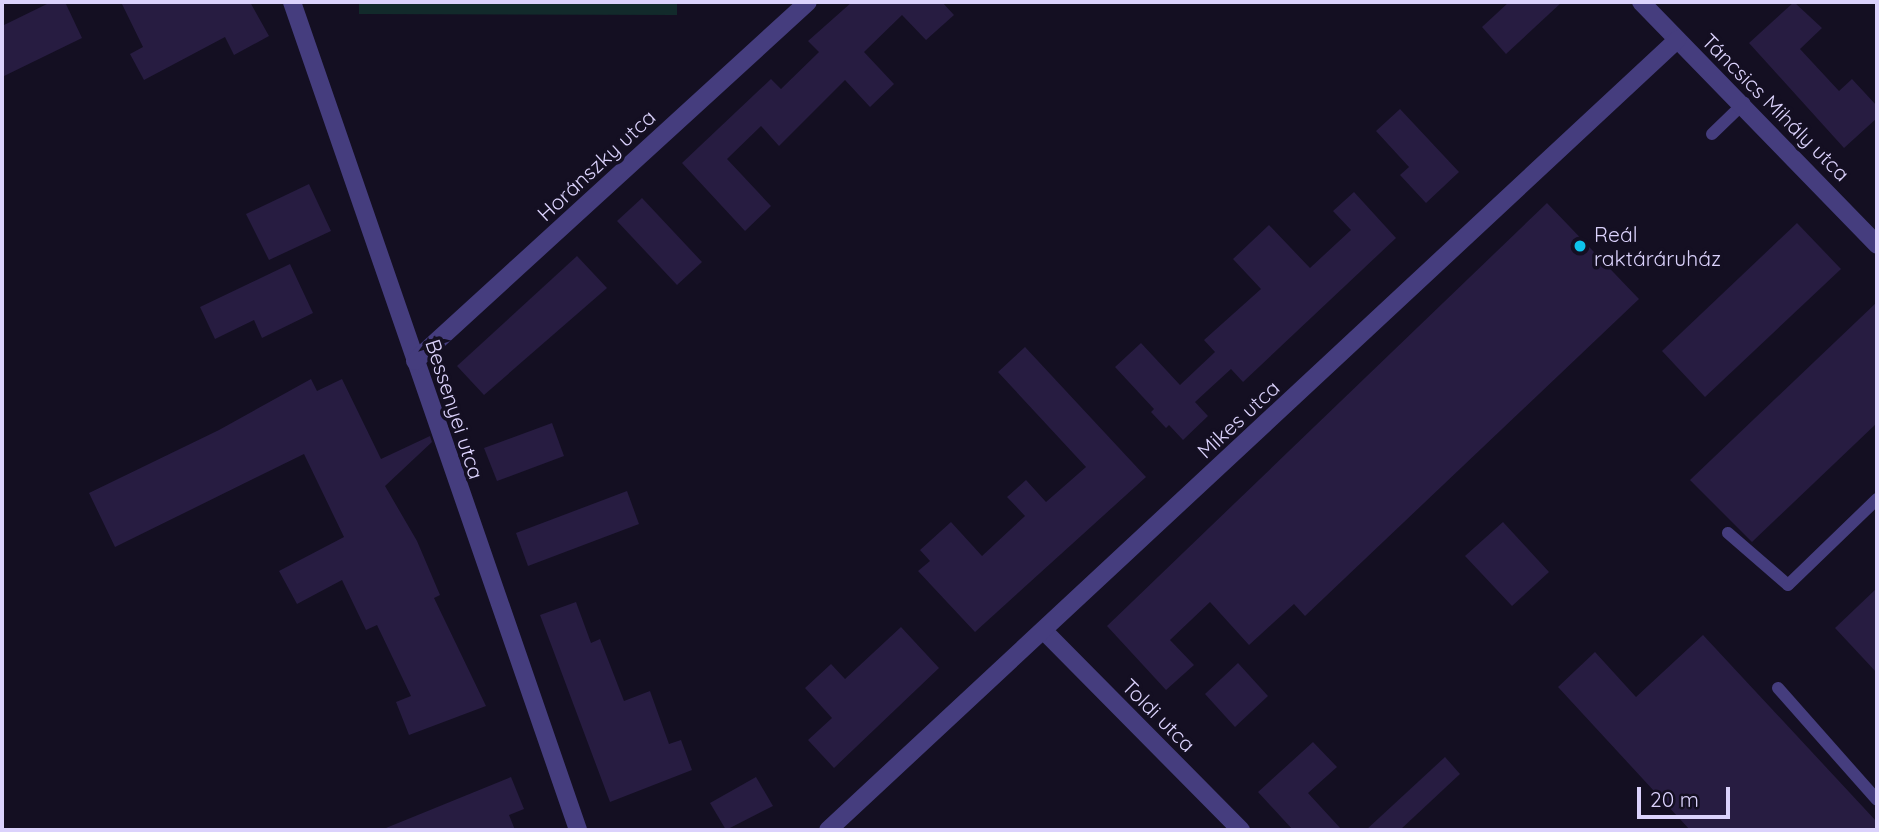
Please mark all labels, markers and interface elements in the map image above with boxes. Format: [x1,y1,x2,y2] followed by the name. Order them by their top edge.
[1697,28,1855,186] street label: Táncsics Mihály utca
[532,104,660,226] street label: Horánszky utca
[1594,221,1721,271] place label: Reál raktáráruház
[1572,238,1588,254] marker: Reál raktáráruház
[421,336,489,482] street label: Bessenyei utca
[1192,375,1284,463] street label: Mikes utca
[1117,673,1201,757] street label: Toldi utca
[1641,772,1734,816] scale bar
[1650,786,1699,812] text: 20 m

